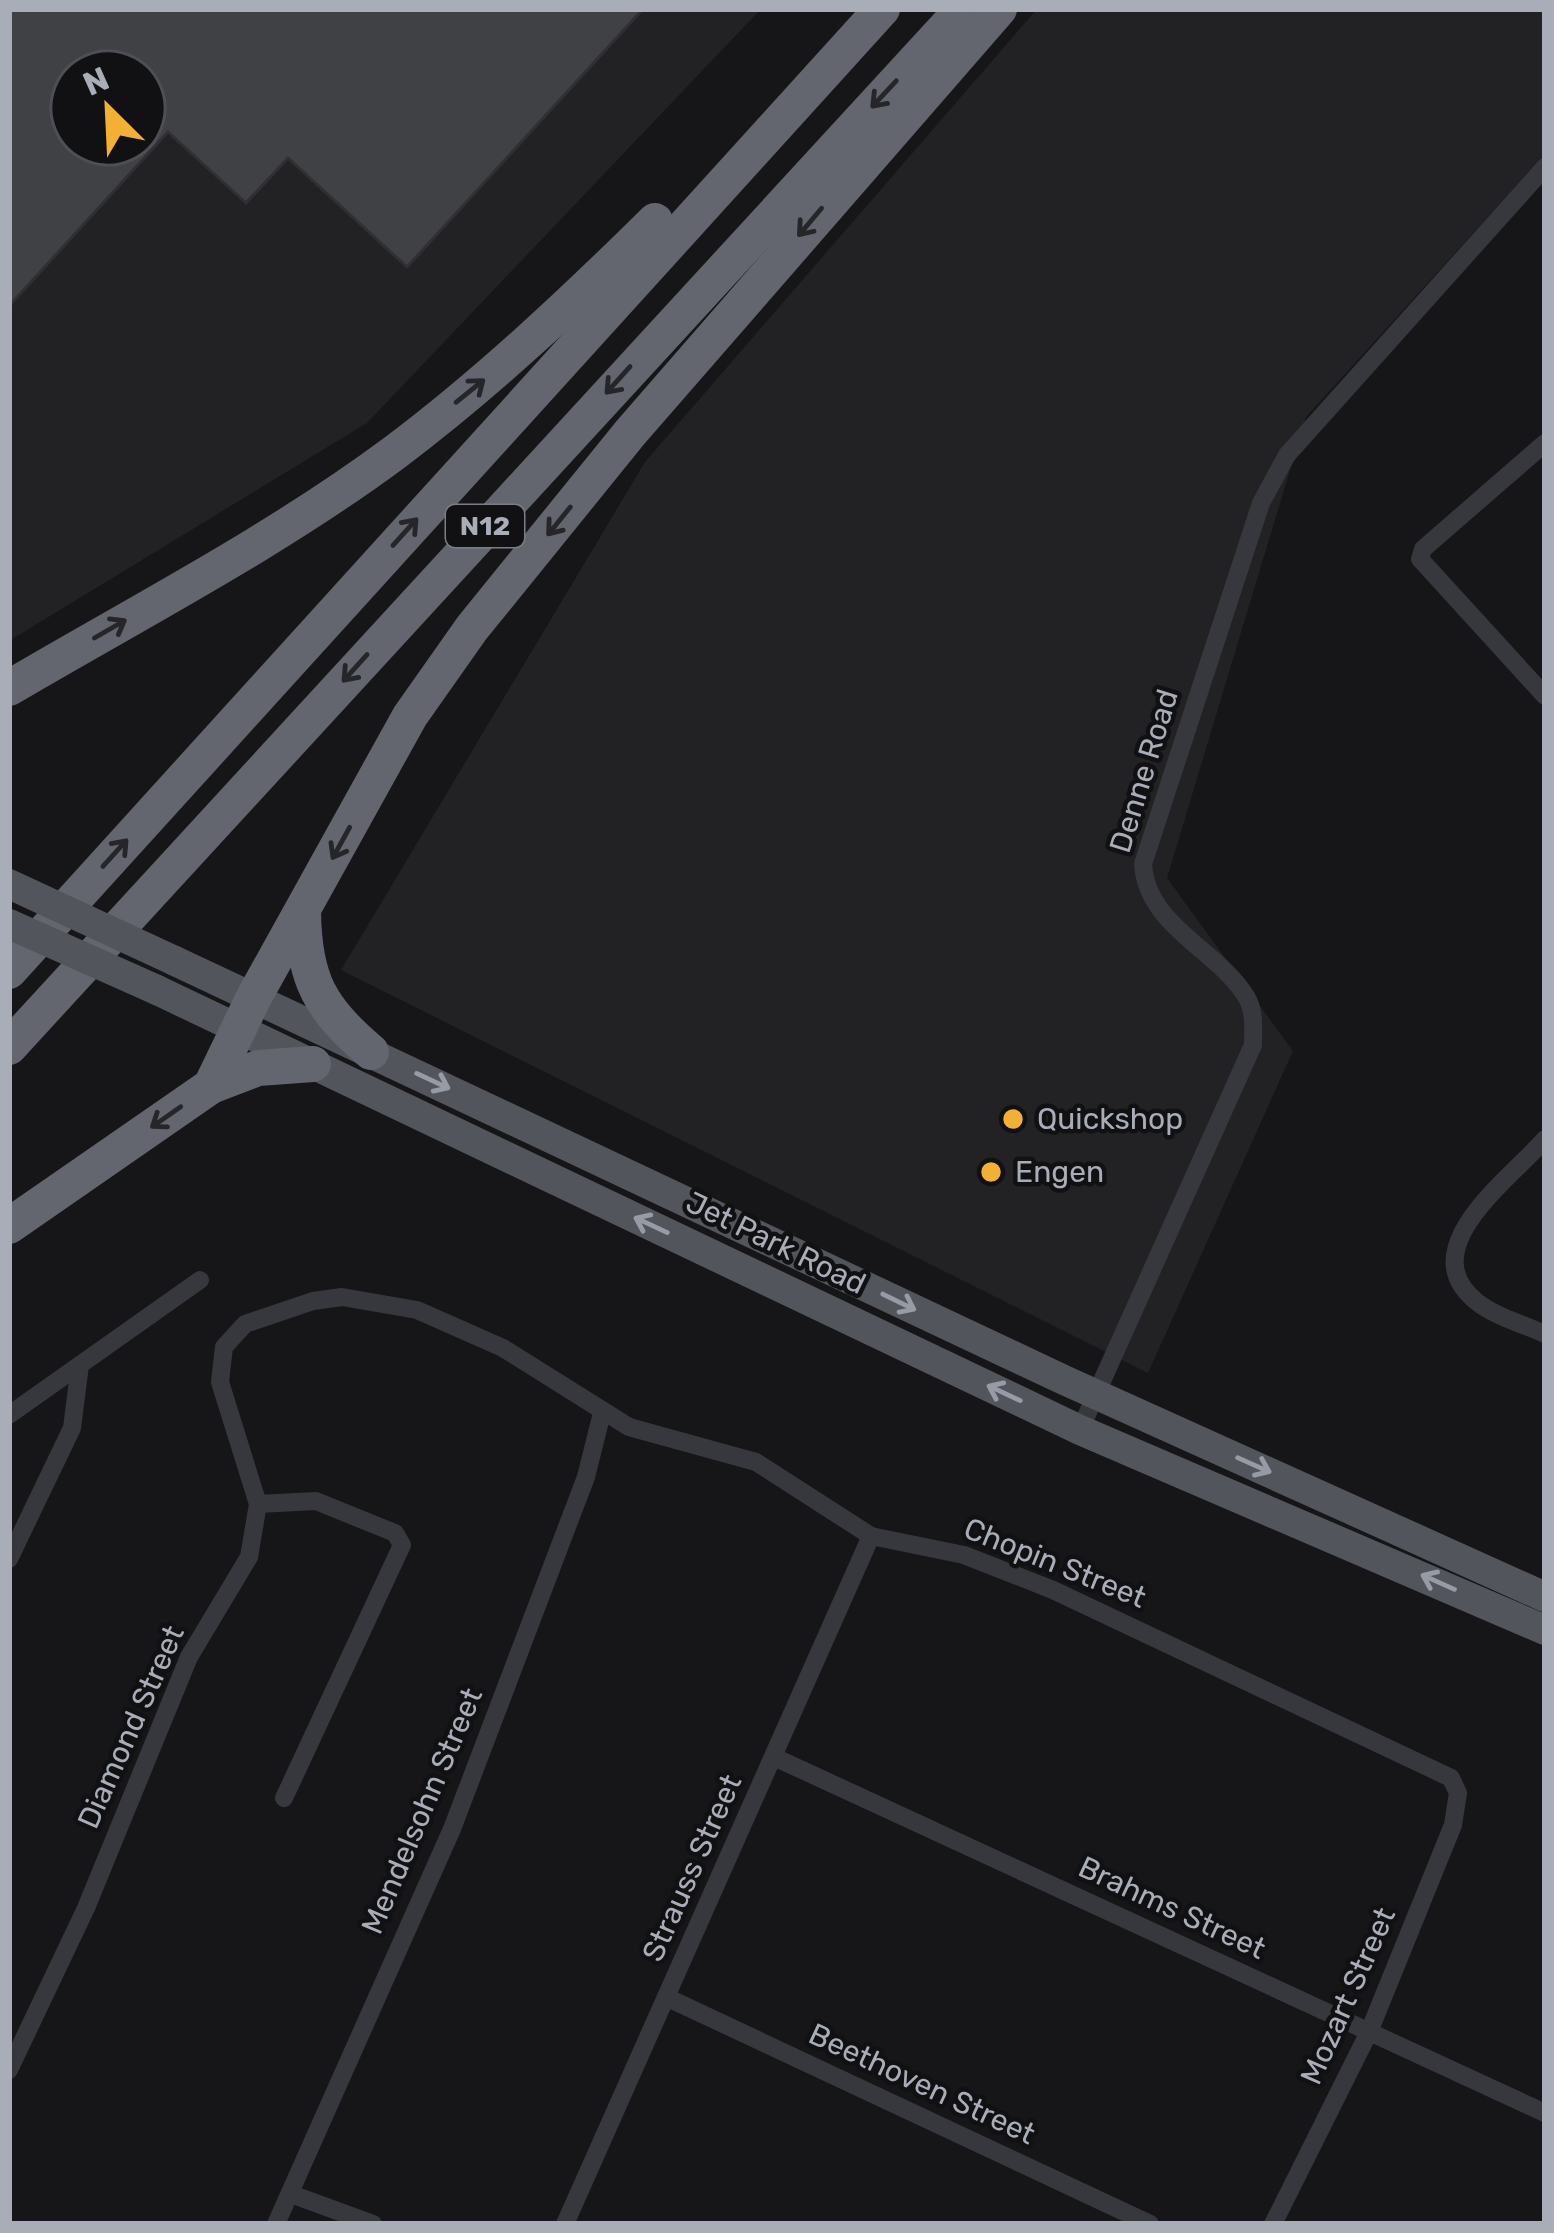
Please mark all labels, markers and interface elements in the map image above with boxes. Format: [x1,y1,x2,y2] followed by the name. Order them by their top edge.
[48,48,168,168] north arrow
[77,58,115,104] text: N
[870,79,898,109] one-way arrow
[796,206,824,237] one-way arrow
[605,365,632,395] one-way arrow
[454,378,486,405] one-way arrow
[546,504,573,536] one-way arrow
[446,505,524,547] road number: N12
[391,518,418,548] one-way arrow
[92,616,127,640] one-way arrow
[342,653,369,683] one-way arrow
[1102,685,1186,857] street label: Denne Road
[329,824,352,859] one-way arrow
[101,839,129,869] one-way arrow
[414,1071,450,1093] one-way arrow
[1037,1101,1183,1137] place label: Quickshop
[150,1104,184,1129] one-way arrow
[1000,1106,1026,1132] marker: Quickshop
[1015,1154,1104,1190] place label: Engen
[978,1159,1004,1185] marker: Engen
[680,1184,872,1302] street label: Jet Park Road
[634,1213,670,1235] one-way arrow
[881,1292,917,1315] one-way arrow
[987,1381,1023,1403] one-way arrow
[1235,1456,1271,1478] one-way arrow
[959,1510,1151,1616] street label: Chopin Street
[1421,1570,1457,1592] one-way arrow
[70,1620,192,1834] street label: Diamond Street
[354,1682,490,1939] street label: Mendelsohn Street
[635,1769,749,1967] street label: Strauss Street
[1073,1849,1271,1967] street label: Brahms Street
[1293,1902,1403,2090] street label: Mozart Street
[803,2016,1041,2152] street label: Beethoven Street

